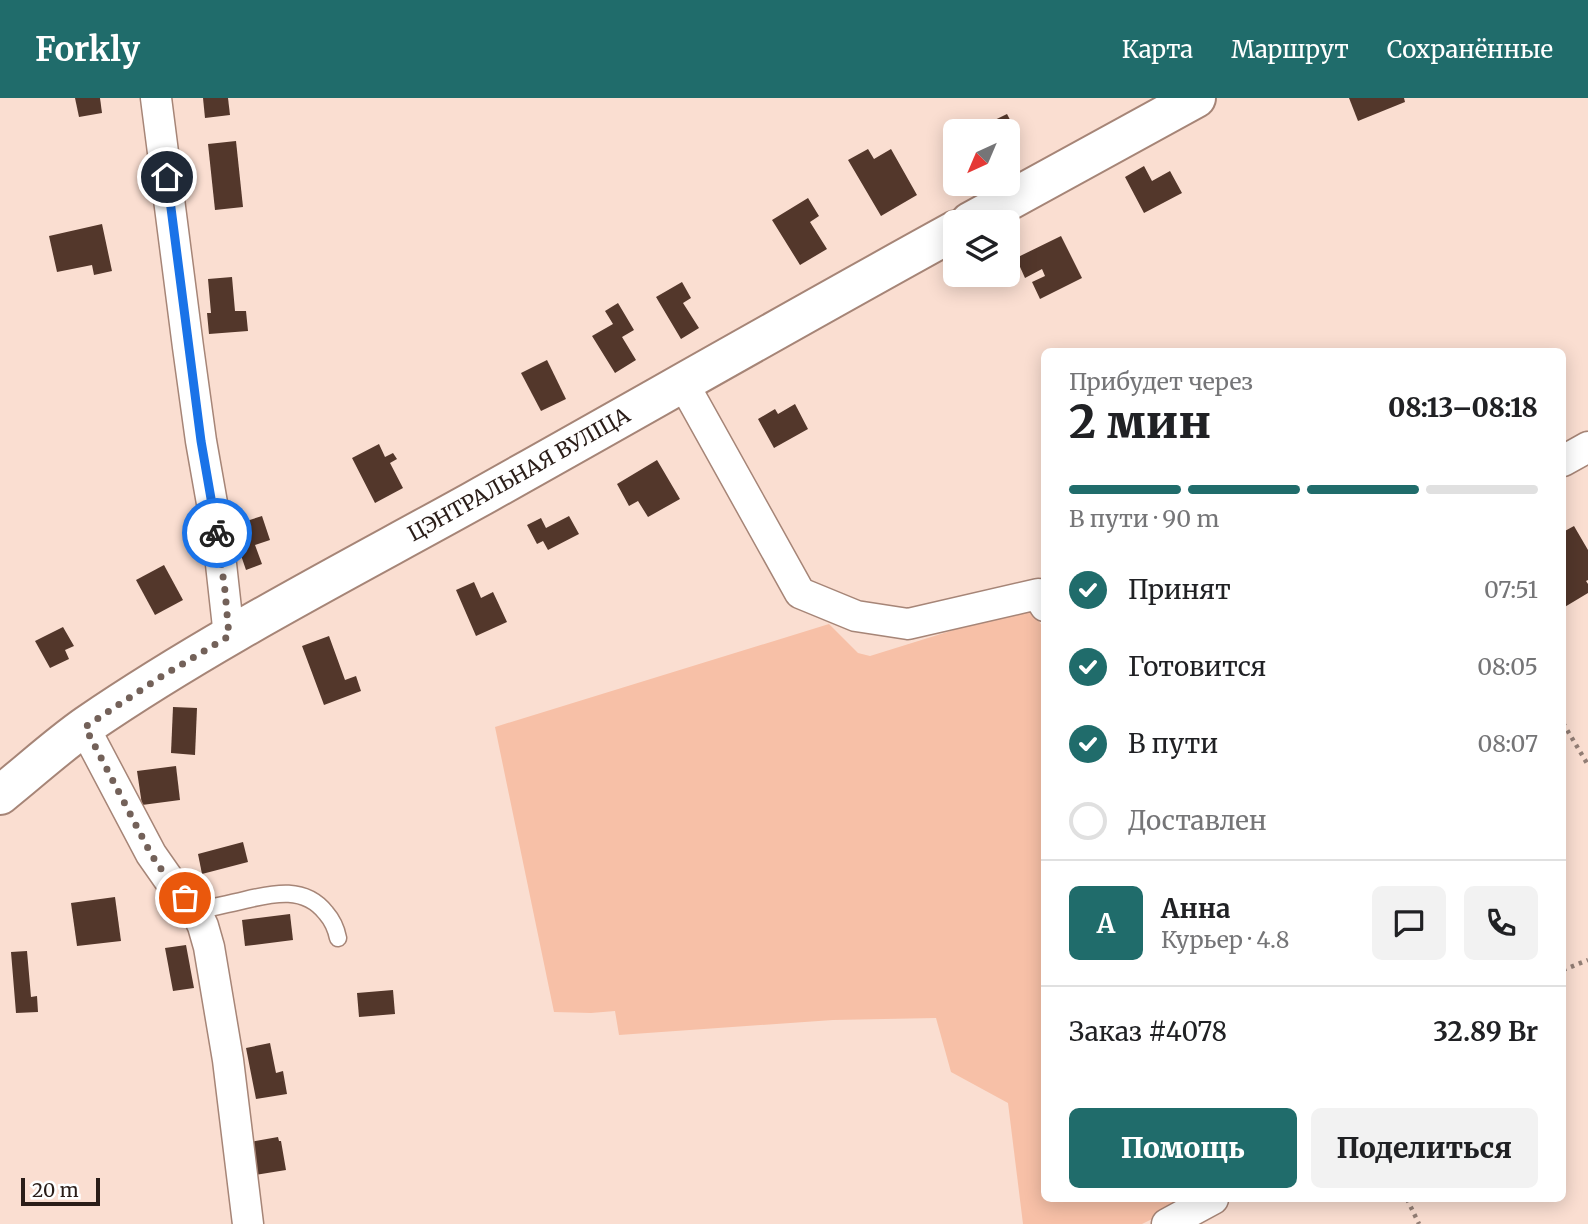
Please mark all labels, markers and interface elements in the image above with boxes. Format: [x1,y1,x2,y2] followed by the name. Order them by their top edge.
[35,29,140,70] text: Forkly
[1122,34,1193,65] text: Карта
[1231,34,1349,65] text: Маршрут
[1387,34,1553,65] text: Сохранённые
[943,119,1020,196] north arrow
[943,119,1020,287] map controls
[137,147,197,207] pin
[148,158,186,196] icon: home
[943,210,1020,287] button: layers
[1069,367,1253,396] text: Прибудет через
[1388,391,1538,424] text: 08:13–08:18
[1069,393,1211,451] text: 2 мин
[403,401,635,547] street label: ЦЭНТРАЛЬНАЯ ВУЛІЦА
[182,498,252,568] courier
[1069,504,1219,533] text: В пути · 90 m
[198,514,236,552] icon: bike
[1069,571,1107,609] icon: check
[1128,573,1231,606] text: Принят
[1484,575,1538,604] text: 07:51
[1069,648,1107,686] icon: check
[1128,650,1266,683] text: Готовится
[1477,652,1538,681] text: 08:05
[1069,725,1107,763] icon: check
[1128,727,1218,760] text: В пути
[1478,729,1538,758] text: 08:07
[1128,804,1267,837] text: Доставлен
[155,868,215,928] pin
[166,879,204,917] icon: bag
[1372,886,1446,960] button: chat
[1464,886,1538,960] button: phone
[1161,892,1231,925] text: Анна
[1097,907,1115,940] text: А
[1161,925,1290,954] text: Курьер · 4.8
[1069,1015,1227,1048] text: Заказ #4078
[1433,1015,1538,1048] text: 32.89 Br
[1069,1108,1297,1188] button: Помощь
[1311,1108,1538,1188] button: Поделиться
[21,1175,100,1207] scale bar
[32,1178,79,1202] text: 20 m

